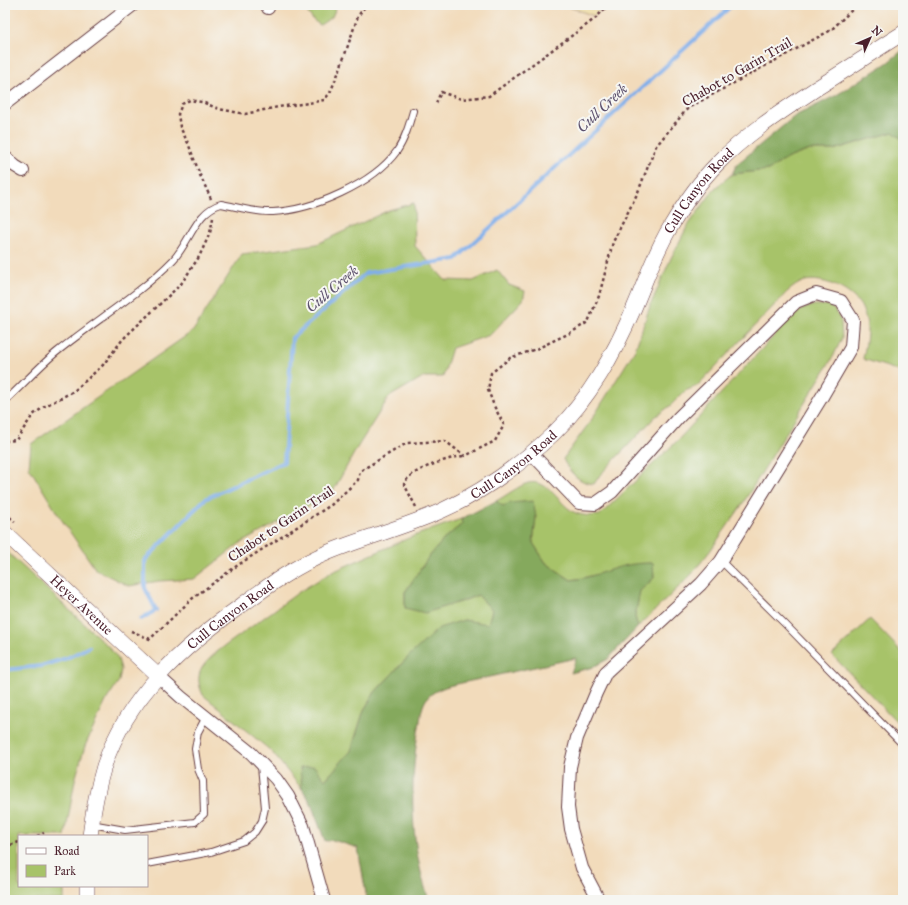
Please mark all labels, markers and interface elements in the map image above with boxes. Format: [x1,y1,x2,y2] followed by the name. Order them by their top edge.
[850,18,890,58] north arrow
[869,23,885,40] text: N
[679,33,795,110] street label: Chabot to Garin Trail
[573,80,631,136] water label: Cull Creek
[660,144,737,237] street label: Cull Canyon Road
[302,262,362,316] water label: Cull Creek
[467,426,560,503] street label: Cull Canyon Road
[225,482,337,566] street label: Chabot to Garin Trail
[47,571,117,638] street label: Heyer Avenue
[183,576,277,653] street label: Cull Canyon Road
[18,835,148,887] legend
[54,844,80,858] text: Road
[54,864,76,878] text: Park

